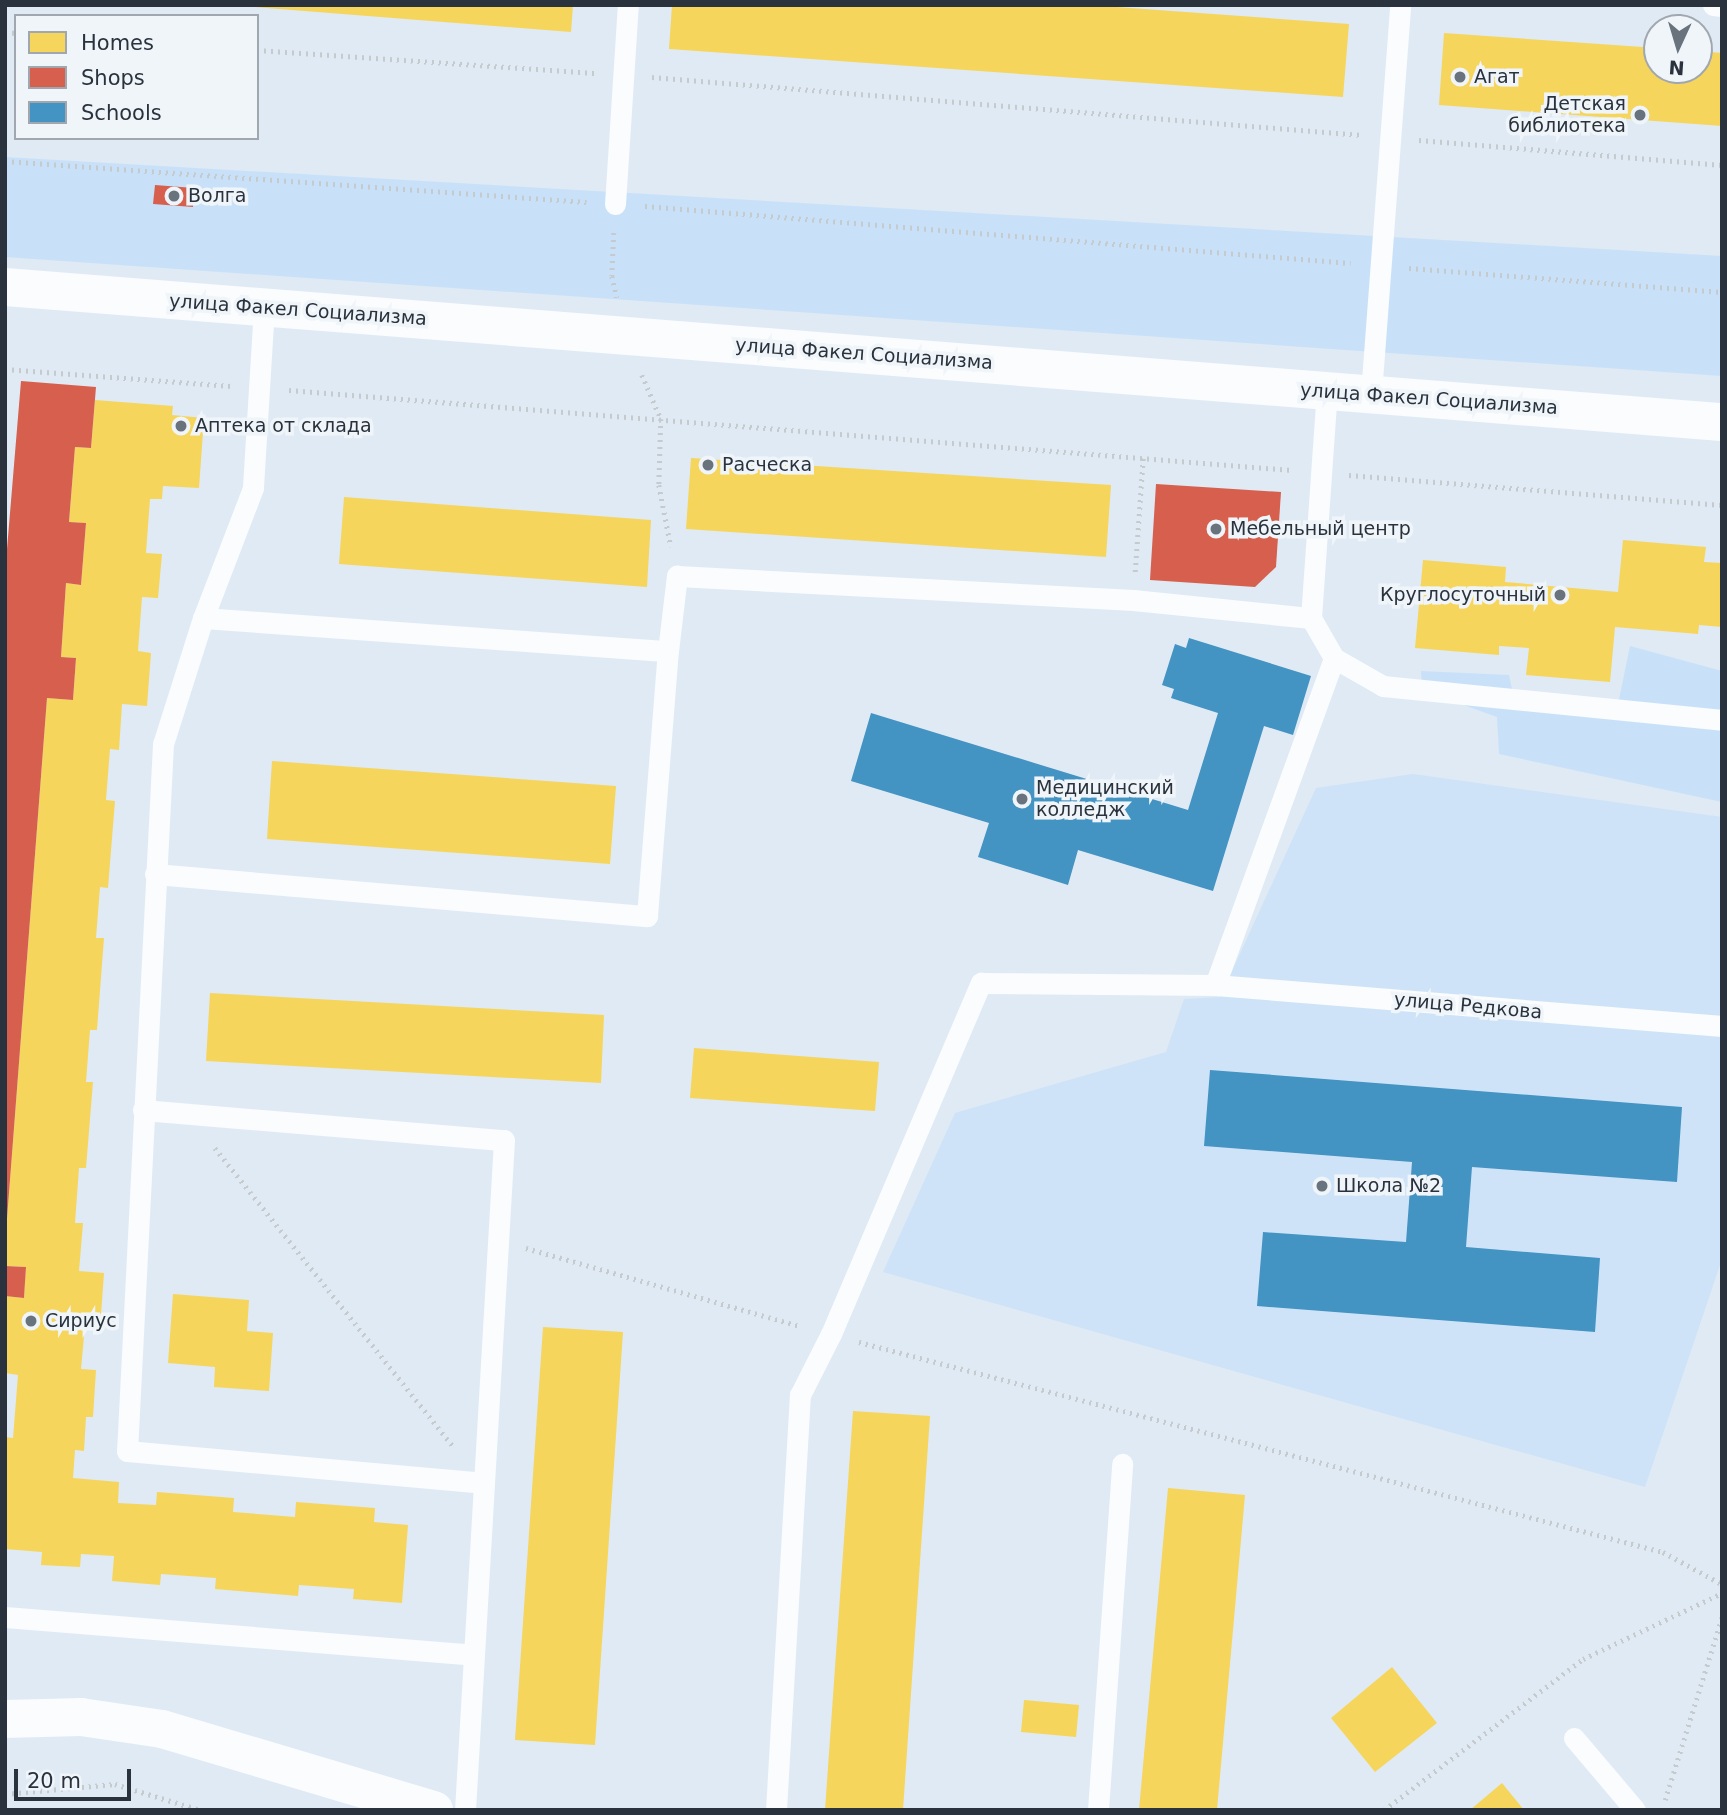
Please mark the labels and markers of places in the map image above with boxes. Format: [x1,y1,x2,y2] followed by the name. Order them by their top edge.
[1474,66,1520,88] place label: Агат
[1452,69,1468,85] marker: Агат
[1508,93,1626,137] place label: Детская библиотека
[1632,107,1648,123] marker: Детская библиотека
[188,185,246,207] place label: Волга
[166,188,182,204] marker: Волга
[195,415,372,437] place label: Аптека от склада
[173,418,189,434] marker: Аптека от склада
[722,454,812,476] place label: Расческа
[700,457,716,473] marker: Расческа
[1230,518,1411,540] place label: Мебельный центр
[1208,521,1224,537] marker: Мебельный центр
[1380,584,1546,606] place label: Круглосуточный
[1552,587,1568,603] marker: Круглосуточный
[1036,777,1174,821] place label: Медицинский колледж
[1014,791,1030,807] marker: Медицинский колледж
[1336,1175,1441,1197] place label: Школа №2
[1314,1178,1330,1194] marker: Школа №2
[45,1310,117,1332] place label: Сириус
[23,1313,39,1329] marker: Сириус

